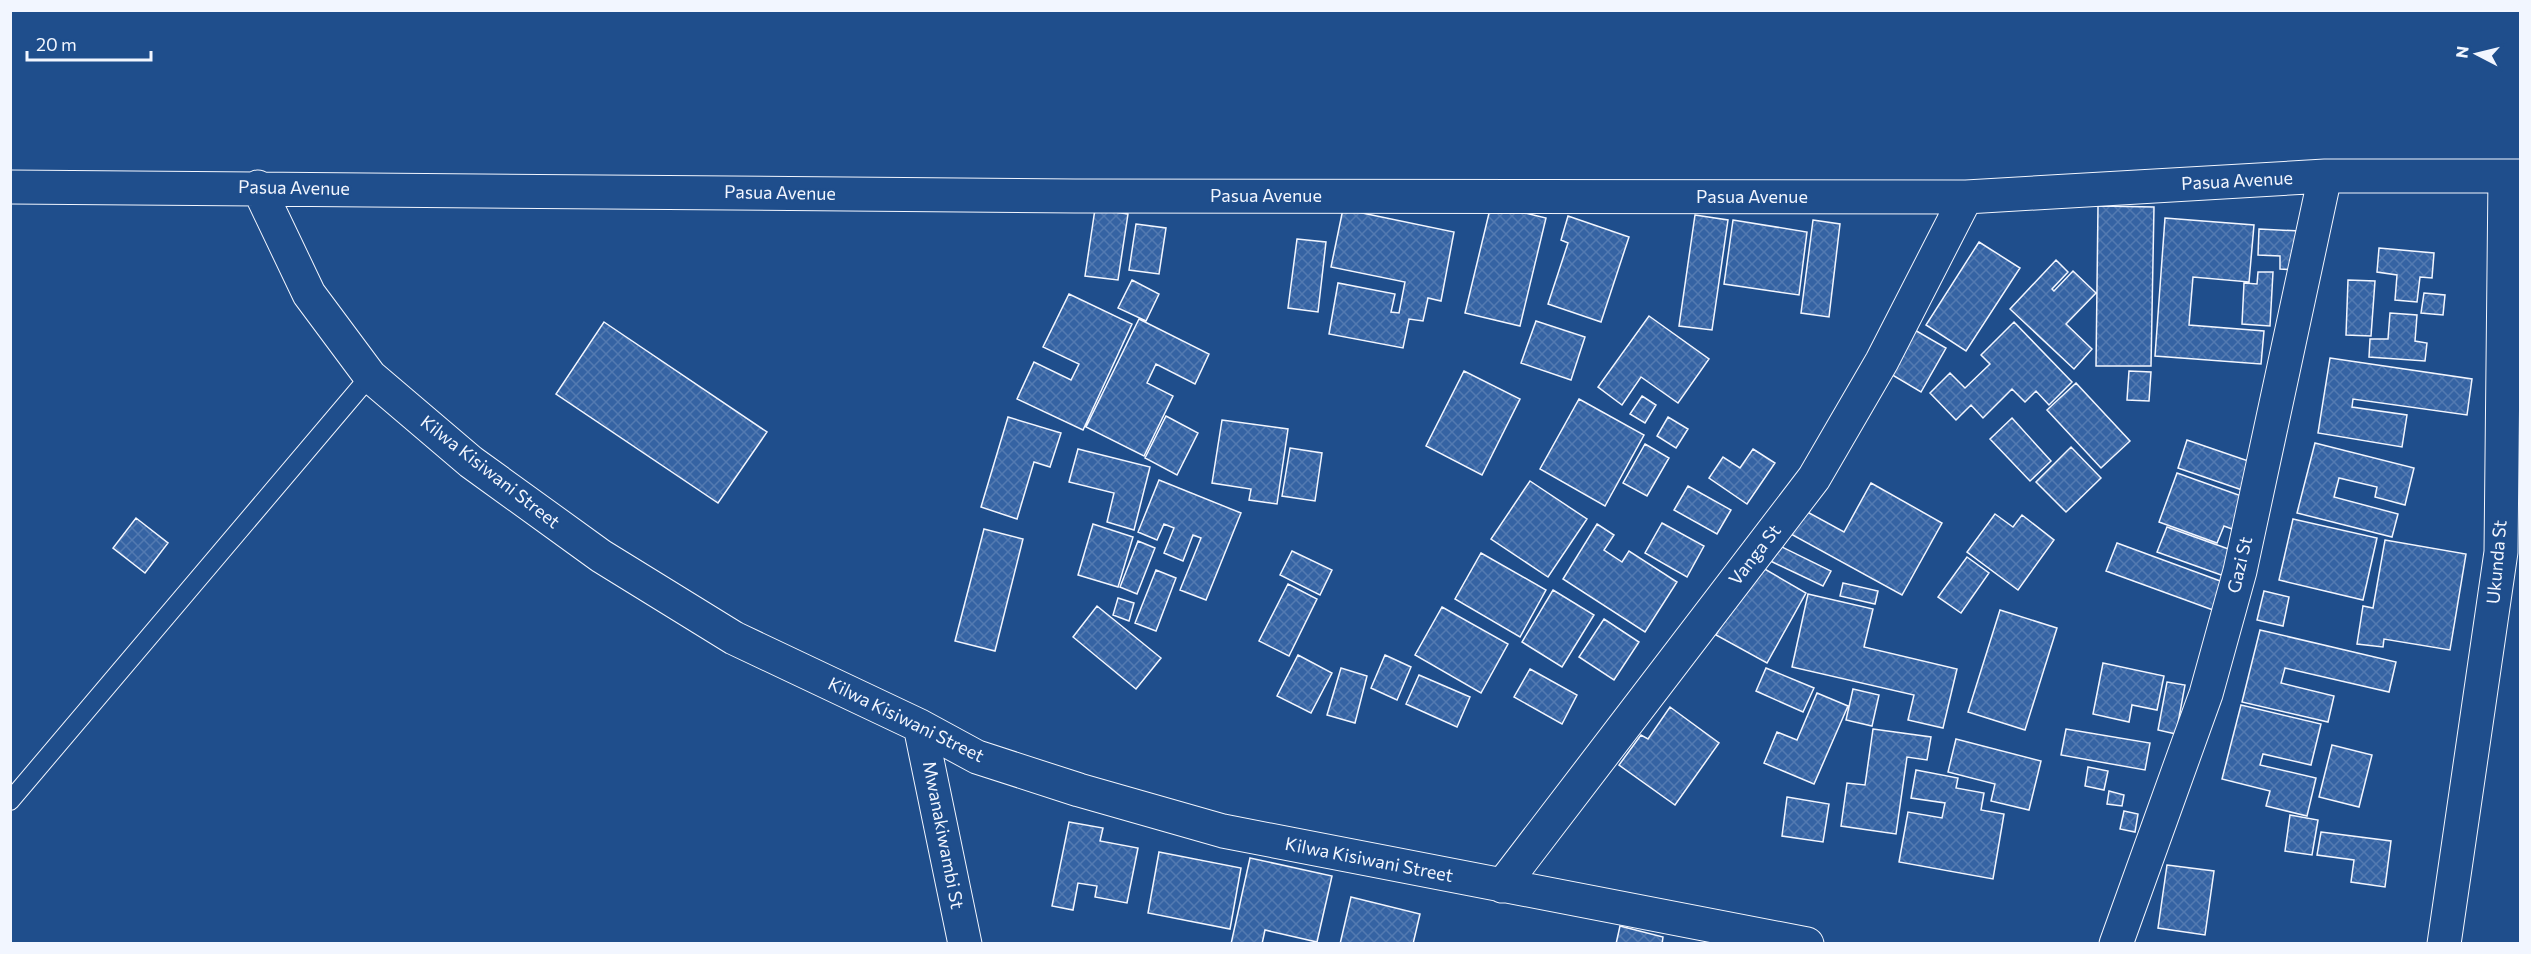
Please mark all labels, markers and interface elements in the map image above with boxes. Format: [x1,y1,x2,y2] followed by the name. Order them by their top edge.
[27,24,152,62] scale bar
[2447,24,2507,84] north arrow
[36,33,77,55] text: 20 m
[2451,45,2472,59] text: N
[2181,166,2293,194] street label: Pasua Avenue
[238,175,350,199] street label: Pasua Avenue
[724,180,836,204] street label: Pasua Avenue
[1210,184,1322,206] street label: Pasua Avenue
[1696,185,1808,207] street label: Pasua Avenue
[417,410,565,532] street label: Kilwa Kisiwani Street
[1724,519,1785,589] street label: Vanga St
[2481,519,2511,605] street label: Ukunda St
[2222,534,2256,595] street label: Gazi St
[825,672,988,766] street label: Kilwa Kisiwani Street
[919,759,969,911] street label: Mwanakiwambi St
[1283,832,1455,886] street label: Kilwa Kisiwani Street

